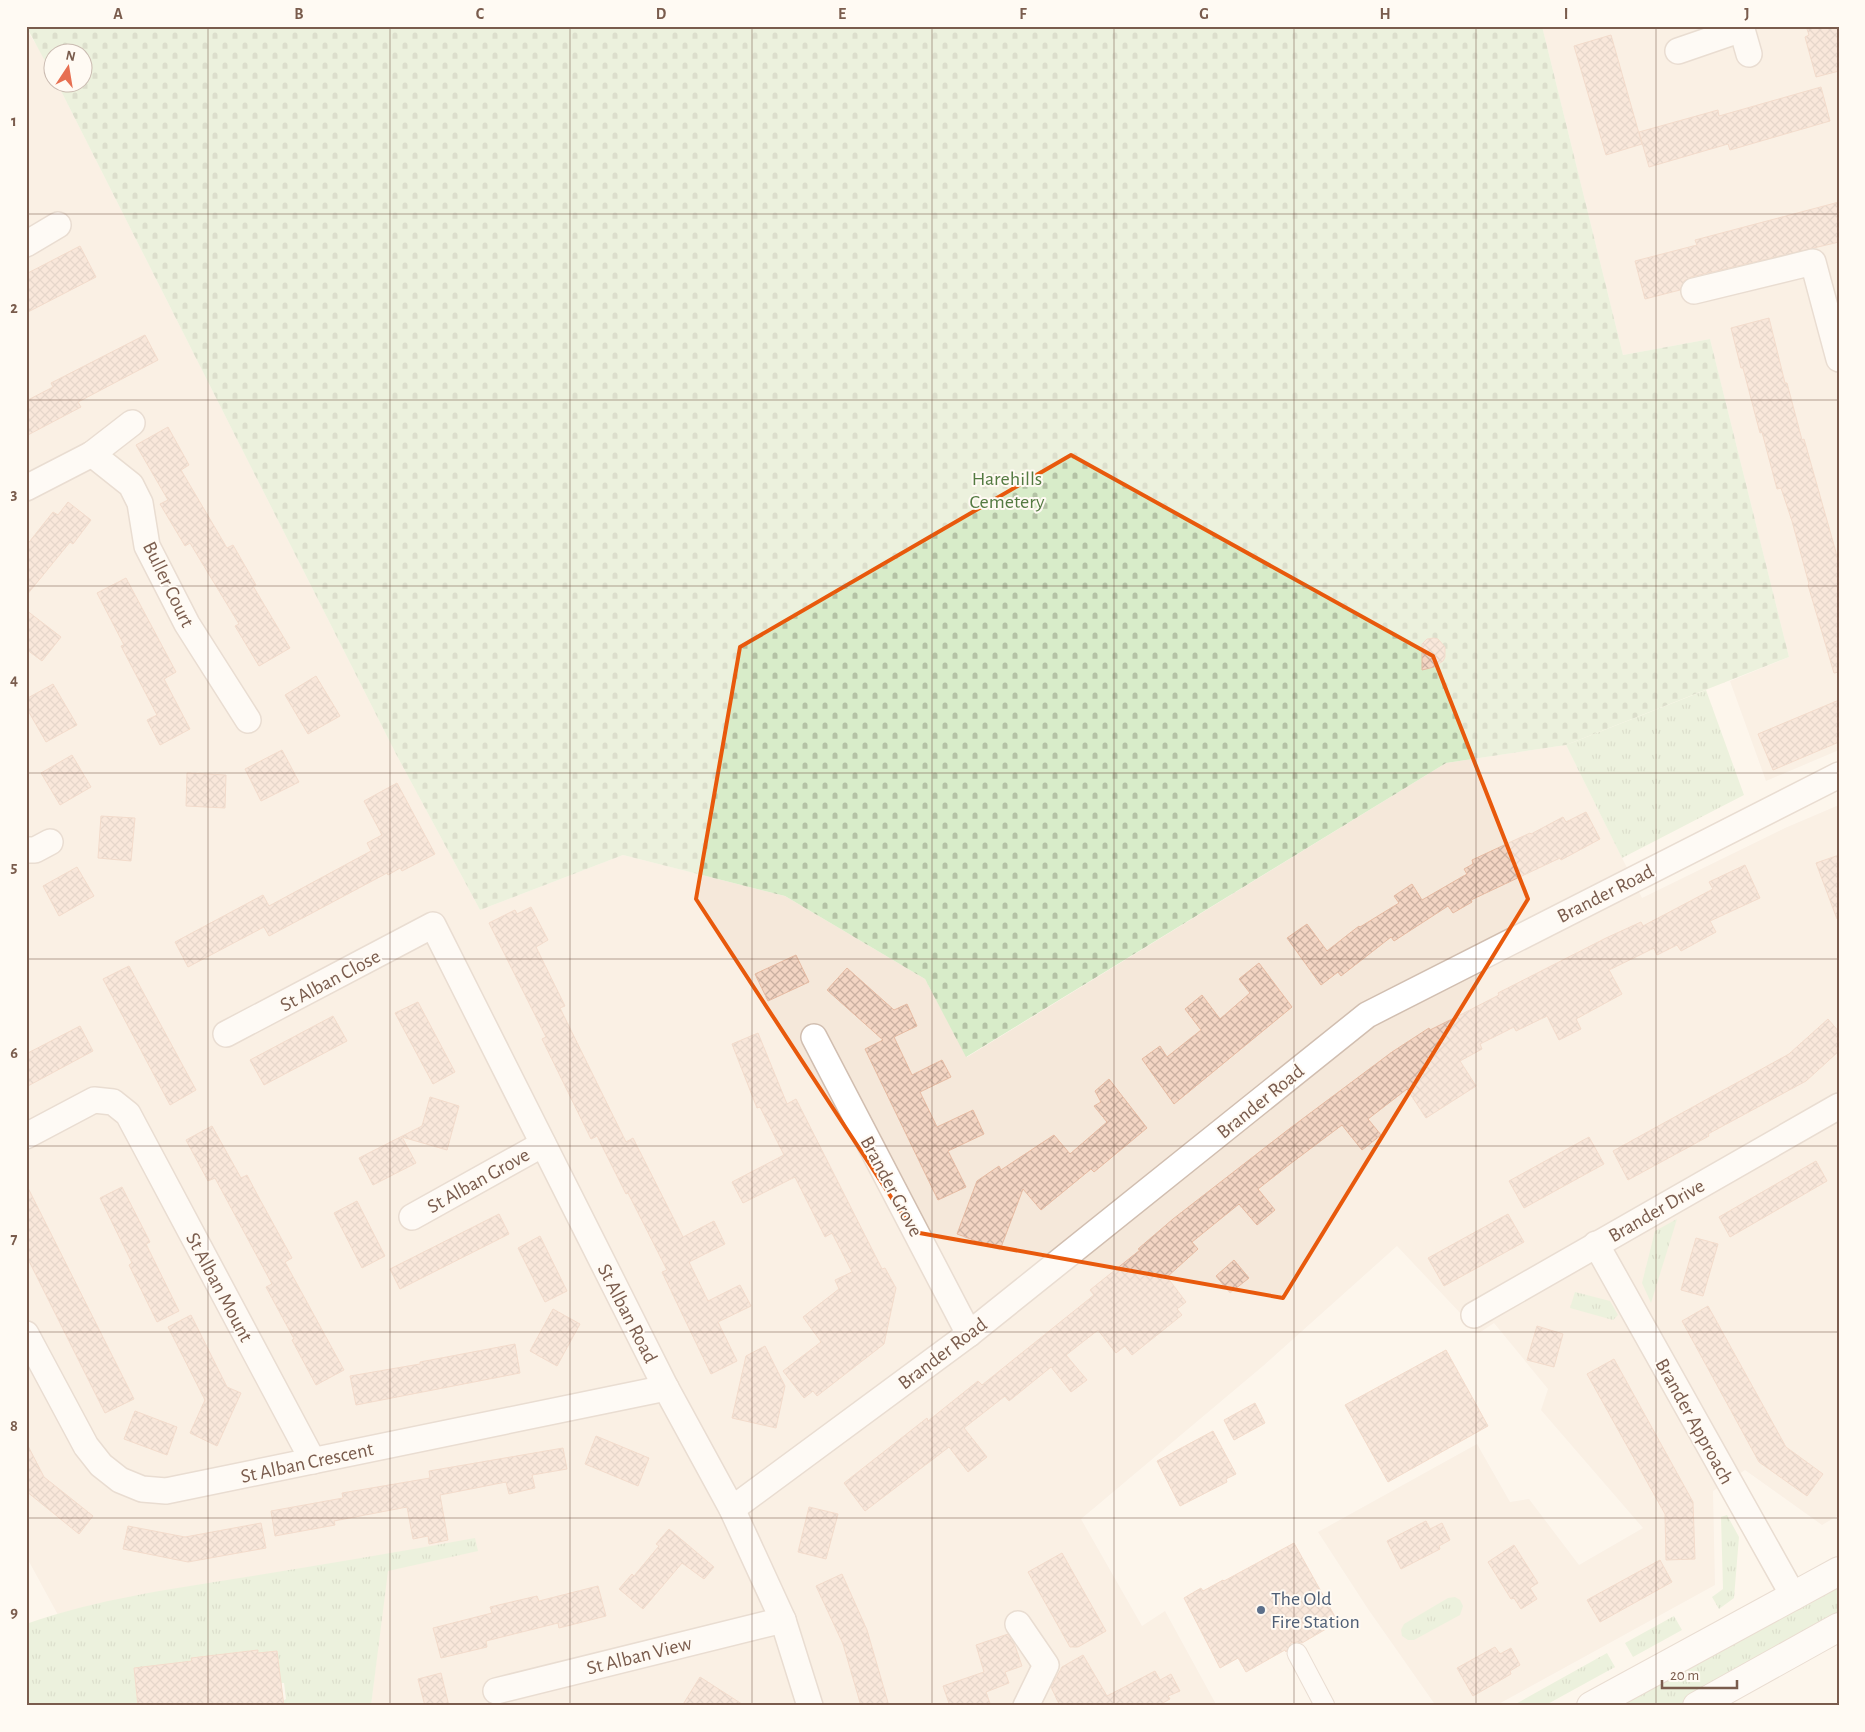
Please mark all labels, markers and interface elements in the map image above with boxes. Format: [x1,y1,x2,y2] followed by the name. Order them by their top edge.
[113,6,123,22] text: A
[294,6,304,22] text: B
[476,6,485,22] text: C
[656,6,667,22] text: D
[838,6,846,22] text: E
[1019,6,1027,22] text: F
[1199,6,1209,22] text: G
[1379,6,1391,22] text: H
[1564,6,1568,22] text: I
[1744,6,1750,22] text: J
[42,42,92,92] north arrow
[64,48,77,64] text: N
[11,113,17,129] text: 1
[10,300,18,316] text: 2
[970,469,1045,512] park label: Harehills Cemetery
[11,486,18,502] text: 3
[139,538,198,631] street label: Buller Court
[10,672,18,688] text: 4
[11,859,18,875] text: 5
[1554,861,1657,927] street label: Brander Road
[277,946,384,1016] street label: St Alban Close
[10,1045,18,1061] text: 6
[1213,1061,1308,1143] street label: Brander Road
[856,1133,926,1240] street label: Brander Grove
[424,1145,533,1217] street label: St Alban Grove
[1605,1175,1708,1246] street label: Brander Drive
[182,1230,257,1346] street label: St Alban Mount
[11,1231,18,1247] text: 7
[594,1261,661,1366] street label: St Alban Road
[895,1314,991,1393] street label: Brander Road
[1651,1355,1737,1488] street label: Brander Approach
[10,1418,18,1434] text: 8
[239,1439,376,1487] street label: St Alban Crescent
[1271,1589,1360,1632] place label: The Old Fire Station
[10,1604,18,1620] text: 9
[1255,1604,1267,1616] marker: The Old Fire Station
[585,1633,694,1679] street label: St Alban View
[1662,1657,1738,1689] scale bar
[1670,1668,1699,1683] text: 20 m

